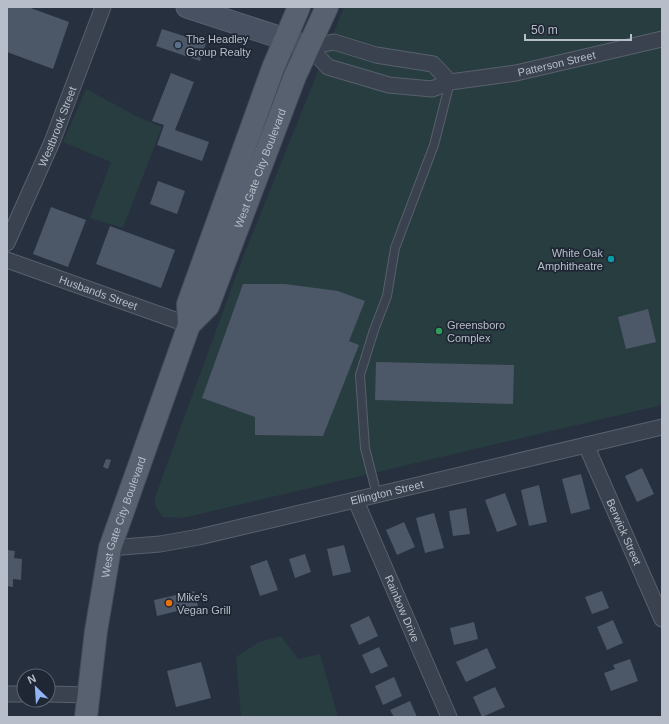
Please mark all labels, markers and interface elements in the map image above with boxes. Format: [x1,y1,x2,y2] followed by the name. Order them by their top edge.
[525,16,631,42] scale bar
[531,23,558,37] text: 50 m
[186,33,251,58] place label: The Headley Group Realty
[173,40,183,50] marker: The Headley Group Realty
[516,49,597,78] street label: Patterson Street
[36,85,78,168] street label: Westbrook Street
[232,107,288,230] street label: West Gate City Boulevard
[538,247,603,272] place label: White Oak Amphitheatre
[606,254,616,264] marker: White Oak Amphitheatre
[58,273,139,312] street label: Husbands Street
[447,319,505,344] place label: Greensboro Complex
[434,326,444,336] marker: Greensboro Complex
[99,455,148,579] street label: West Gate City Boulevard
[349,478,425,507] street label: Ellington Street
[604,497,644,567] street label: Berwick Street
[383,573,422,644] street label: Rainbow Drive
[177,591,231,616] place label: Mike's Vegan Grill
[164,598,174,608] marker: Mike's Vegan Grill
[16,668,56,708] north arrow
[26,672,38,686] text: N

